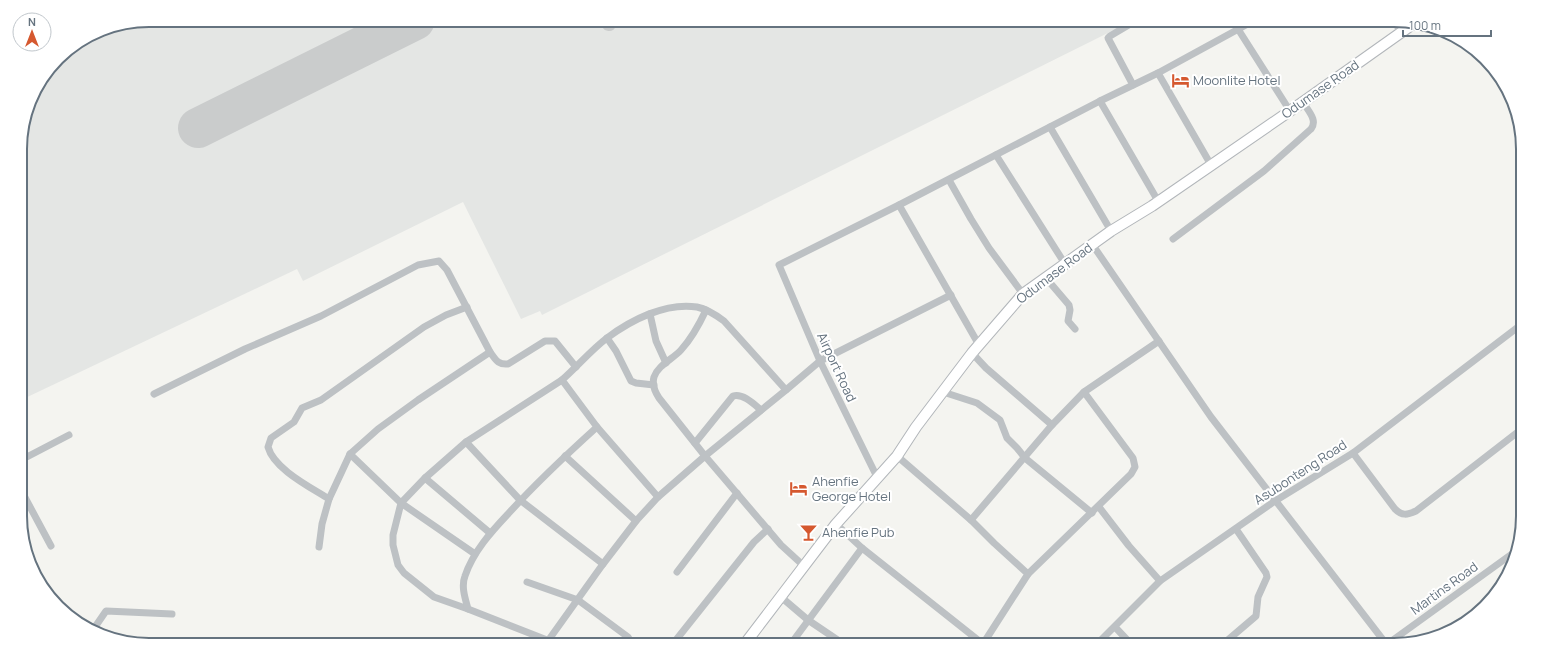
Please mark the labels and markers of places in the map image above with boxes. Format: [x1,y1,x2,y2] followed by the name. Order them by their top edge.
[1170,70,1190,90] hotel icon: Moonlite Hotel
[1193,71,1280,89] place label: Moonlite Hotel
[812,472,891,505] place label: Ahenfie George Hotel
[789,478,809,498] hotel icon: Ahenfie George Hotel
[799,522,819,542] bar icon: Ahenfie Pub
[822,523,895,541] place label: Ahenfie Pub

